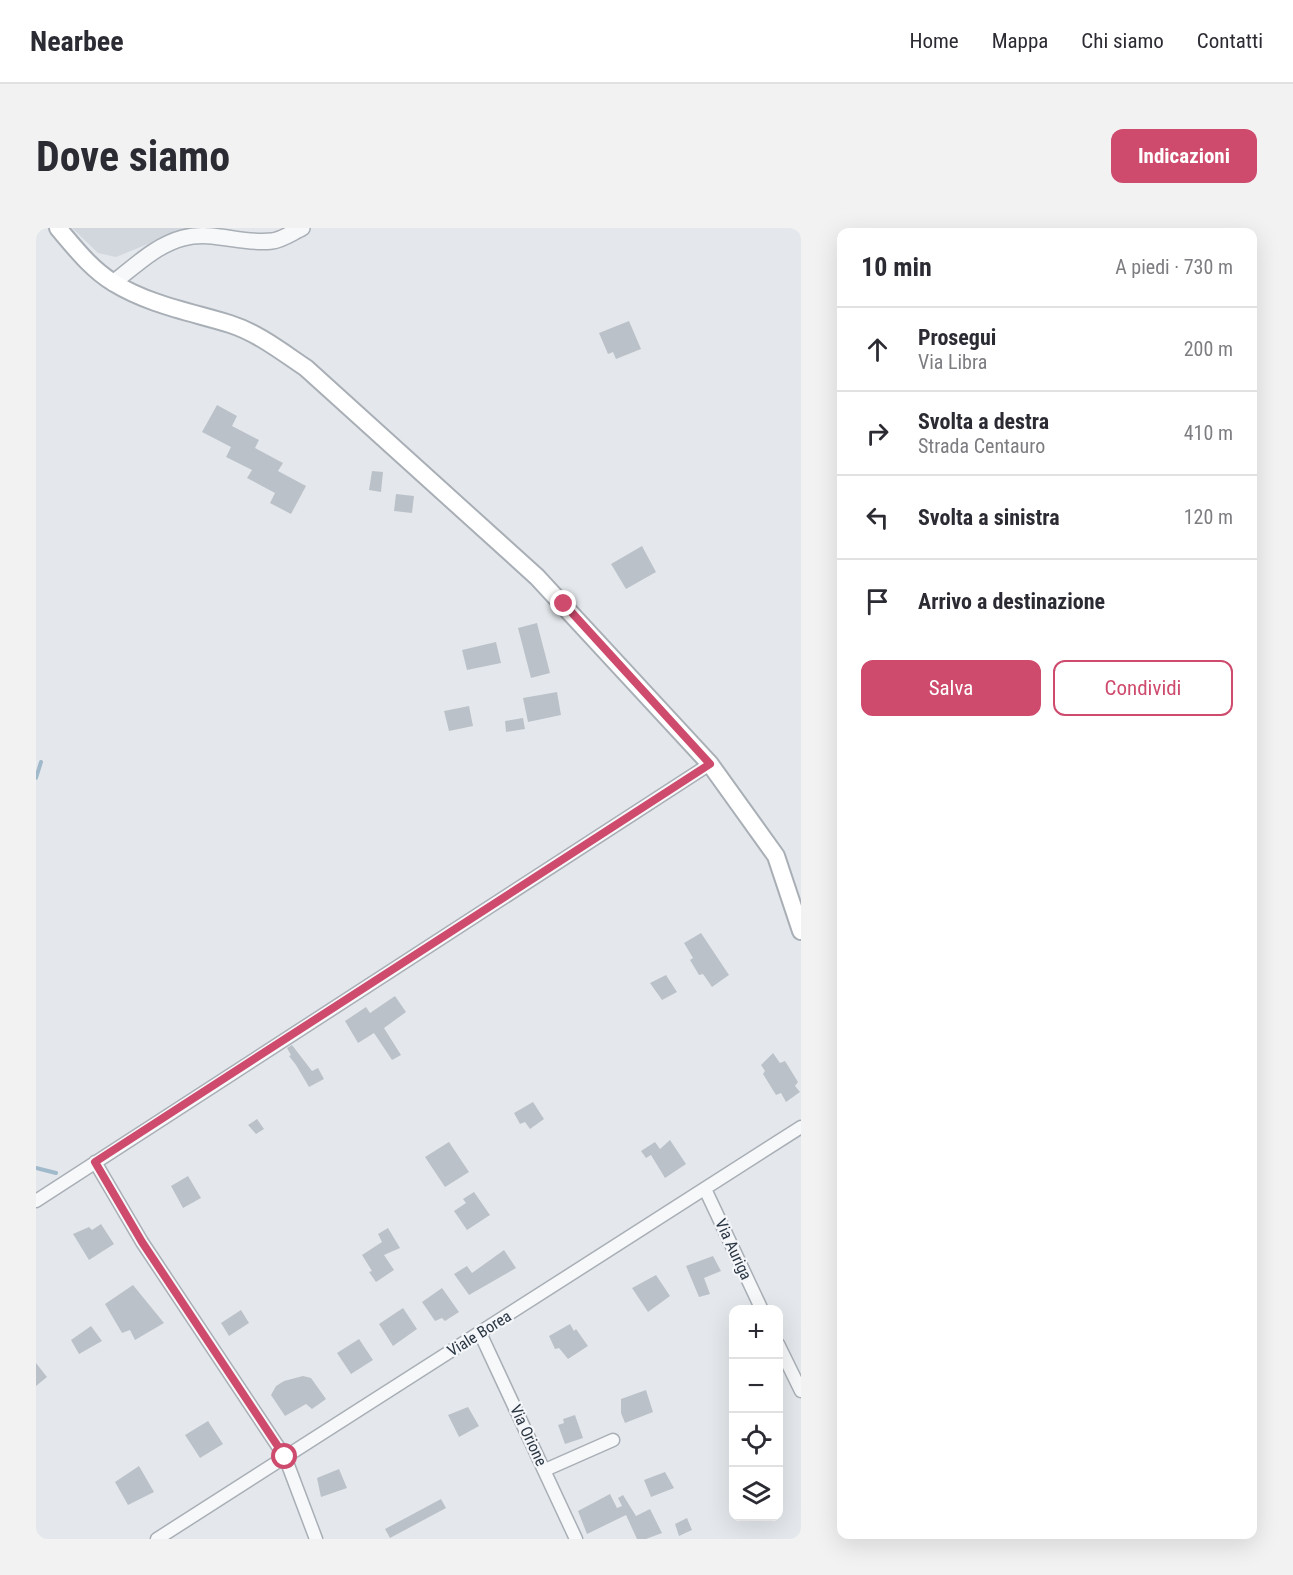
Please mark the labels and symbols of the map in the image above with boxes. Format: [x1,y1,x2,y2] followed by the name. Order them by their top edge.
[550,590,576,616] route end
[711,1216,756,1283] street label: Via Auriga
[444,1306,515,1361] street label: Viale Borea
[506,1402,551,1469] street label: Via Orione
[271,1443,297,1469] route start

